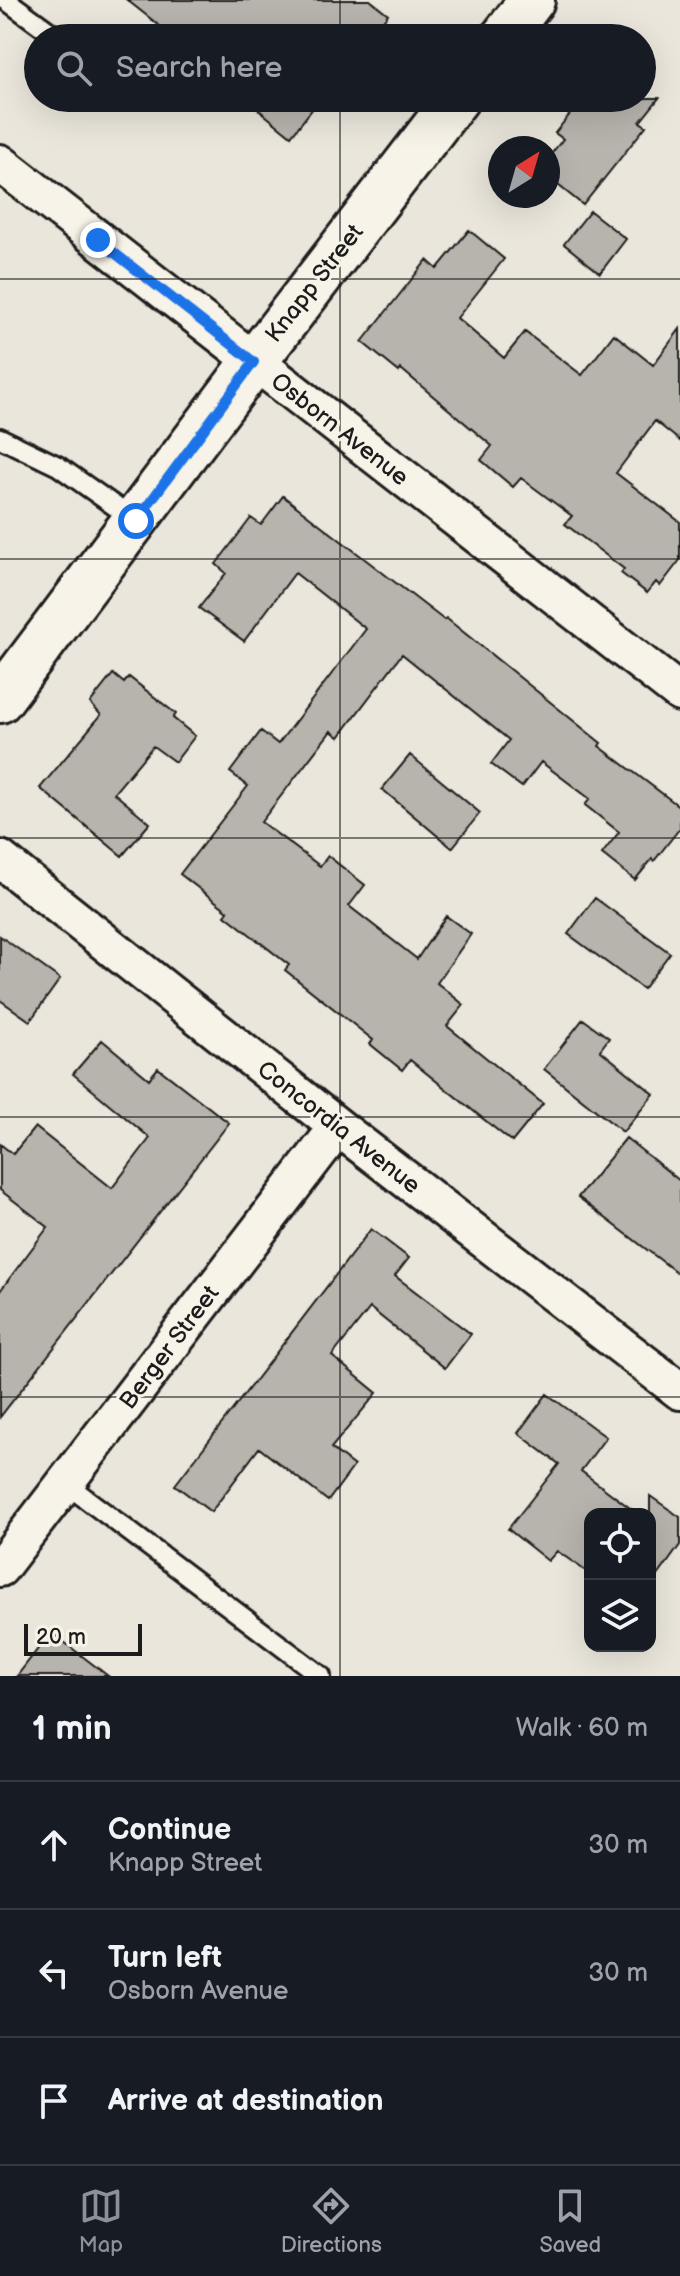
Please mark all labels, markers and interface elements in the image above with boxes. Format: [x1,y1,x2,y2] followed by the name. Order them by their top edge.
[24,24,656,112] search box
[52,46,96,90] icon: search
[116,50,282,86] text: Search here
[488,136,560,208] north arrow
[259,218,370,348] street label: Knapp Street
[80,222,116,258] route end
[265,367,414,492] street label: Osborn Avenue
[118,503,154,539] route start
[251,1055,426,1200] street label: Concordia Avenue
[113,1279,226,1415] street label: Berger Street
[584,1508,656,1652] map controls
[584,1508,656,1580] button: locate
[584,1580,656,1652] button: layers
[24,1620,142,1656] scale bar
[36,1624,86,1651] text: 20 m
[32,1708,112,1749] text: 1 min
[516,1713,648,1744] text: Walk · 60 m
[108,1812,231,1848] text: Continue
[32,1823,76,1867] icon: ahead
[588,1830,648,1861] text: 30 m
[108,1848,262,1879] text: Knapp Street
[108,1940,222,1976] text: Turn left
[32,1951,76,1995] icon: left
[588,1958,648,1989] text: 30 m
[108,1976,288,2007] text: Osborn Avenue
[32,2079,76,2123] icon: arrive
[108,2083,384,2119] text: Arrive at destination
[79,2184,123,2259] tab: Map
[281,2184,382,2259] tab: Directions
[539,2184,601,2259] tab: Saved

